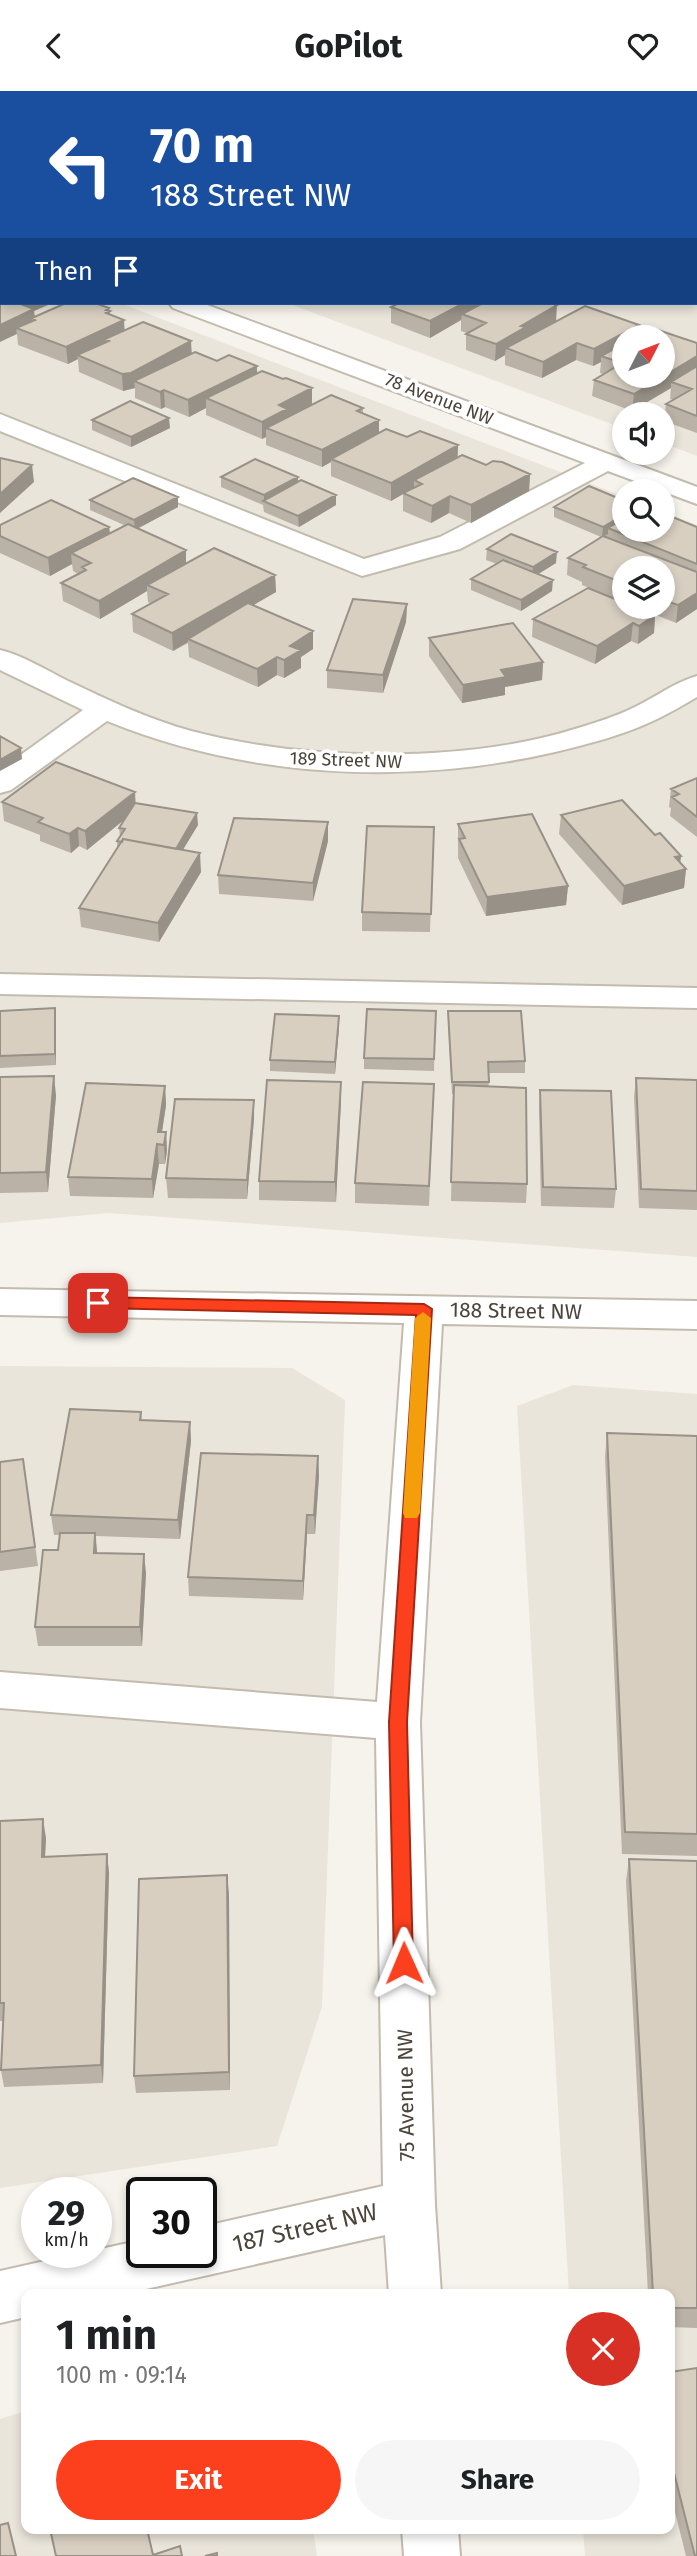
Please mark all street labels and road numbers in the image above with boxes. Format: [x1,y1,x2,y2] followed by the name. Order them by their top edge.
[382,368,496,430] street label: 78 Avenue NW
[289,747,403,773] street label: 189 Street NW
[450,1297,582,1325] street label: 188 Street NW
[392,2029,420,2161] street label: 75 Avenue NW
[230,2198,380,2258] street label: 187 Street NW

